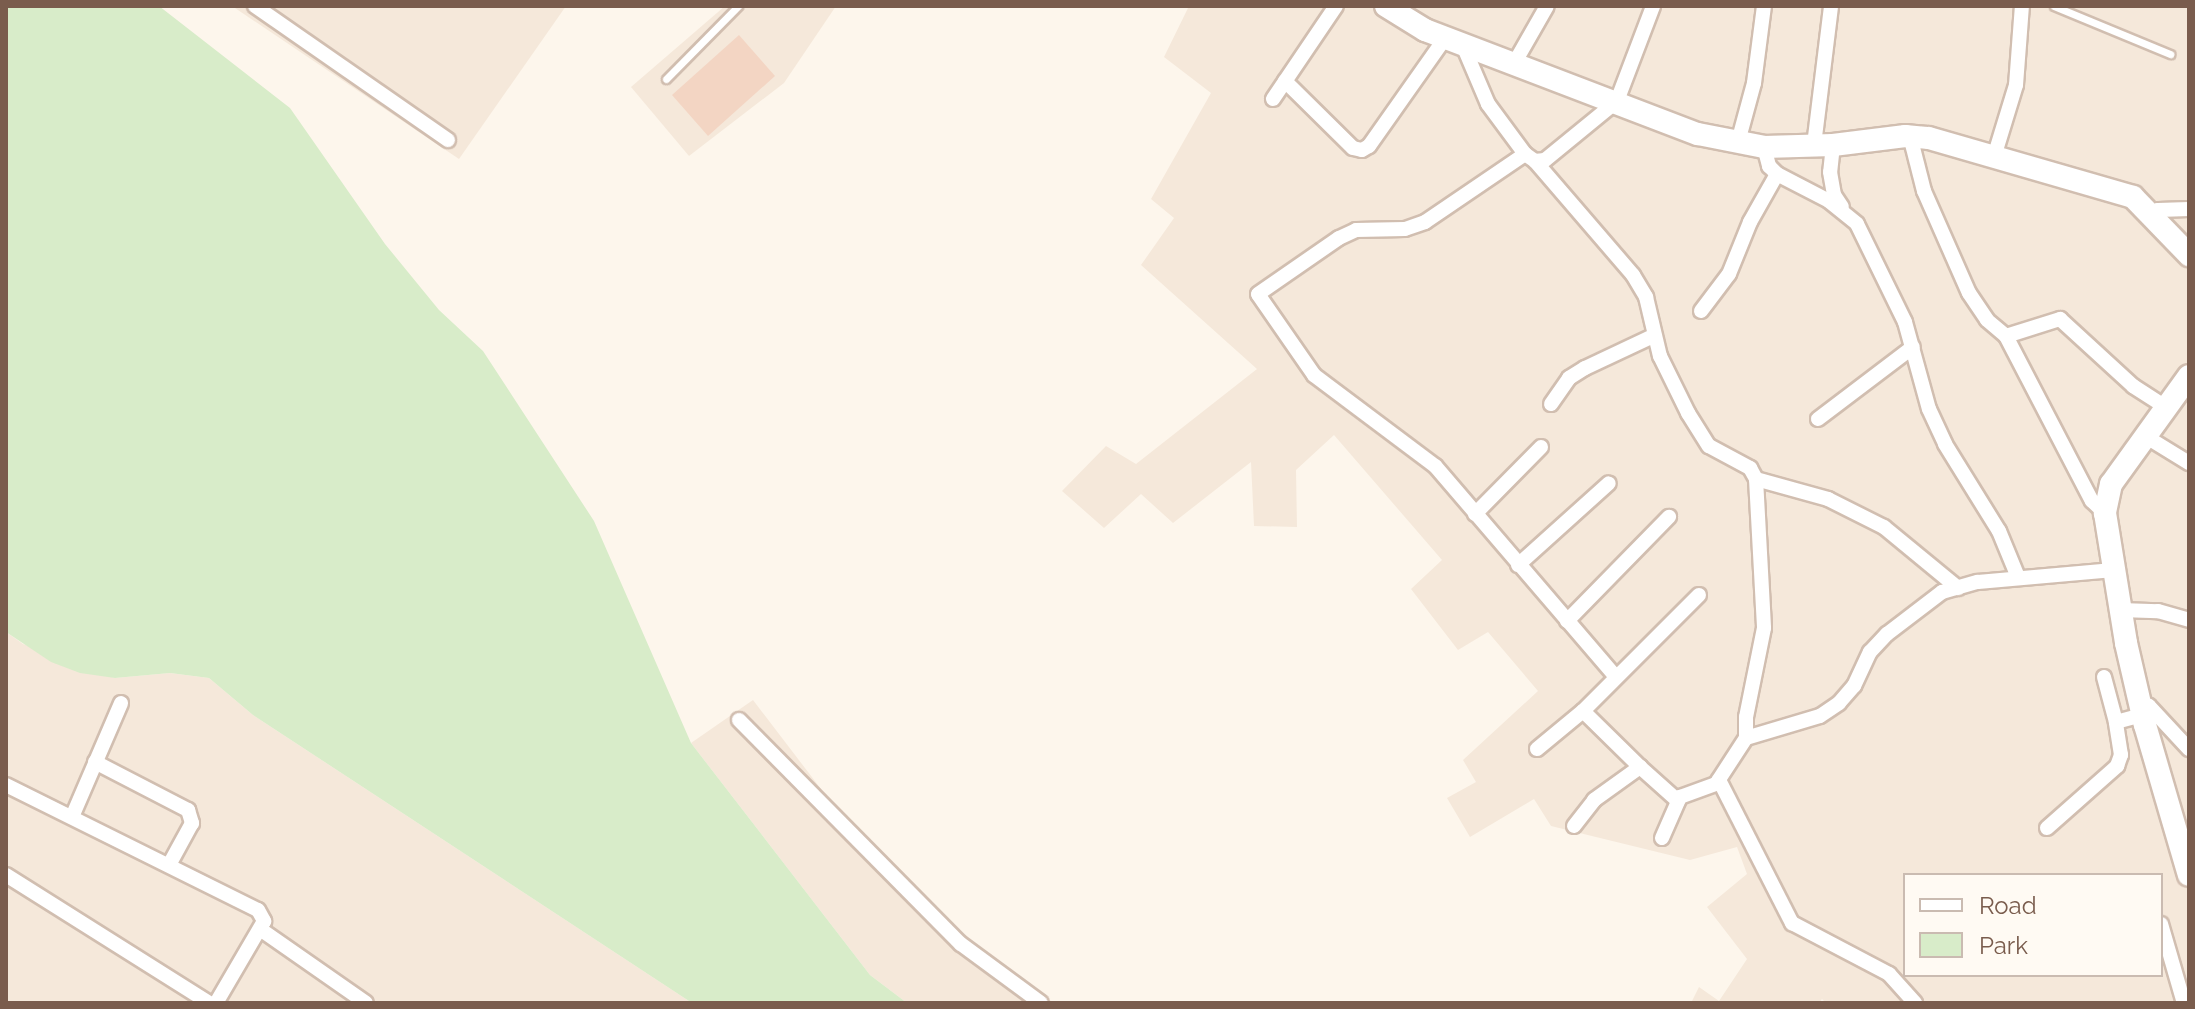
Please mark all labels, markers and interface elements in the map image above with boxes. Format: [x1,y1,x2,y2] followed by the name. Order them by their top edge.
[1903,873,2163,977] legend
[1979,891,2037,920] text: Road
[1979,931,2028,960] text: Park

